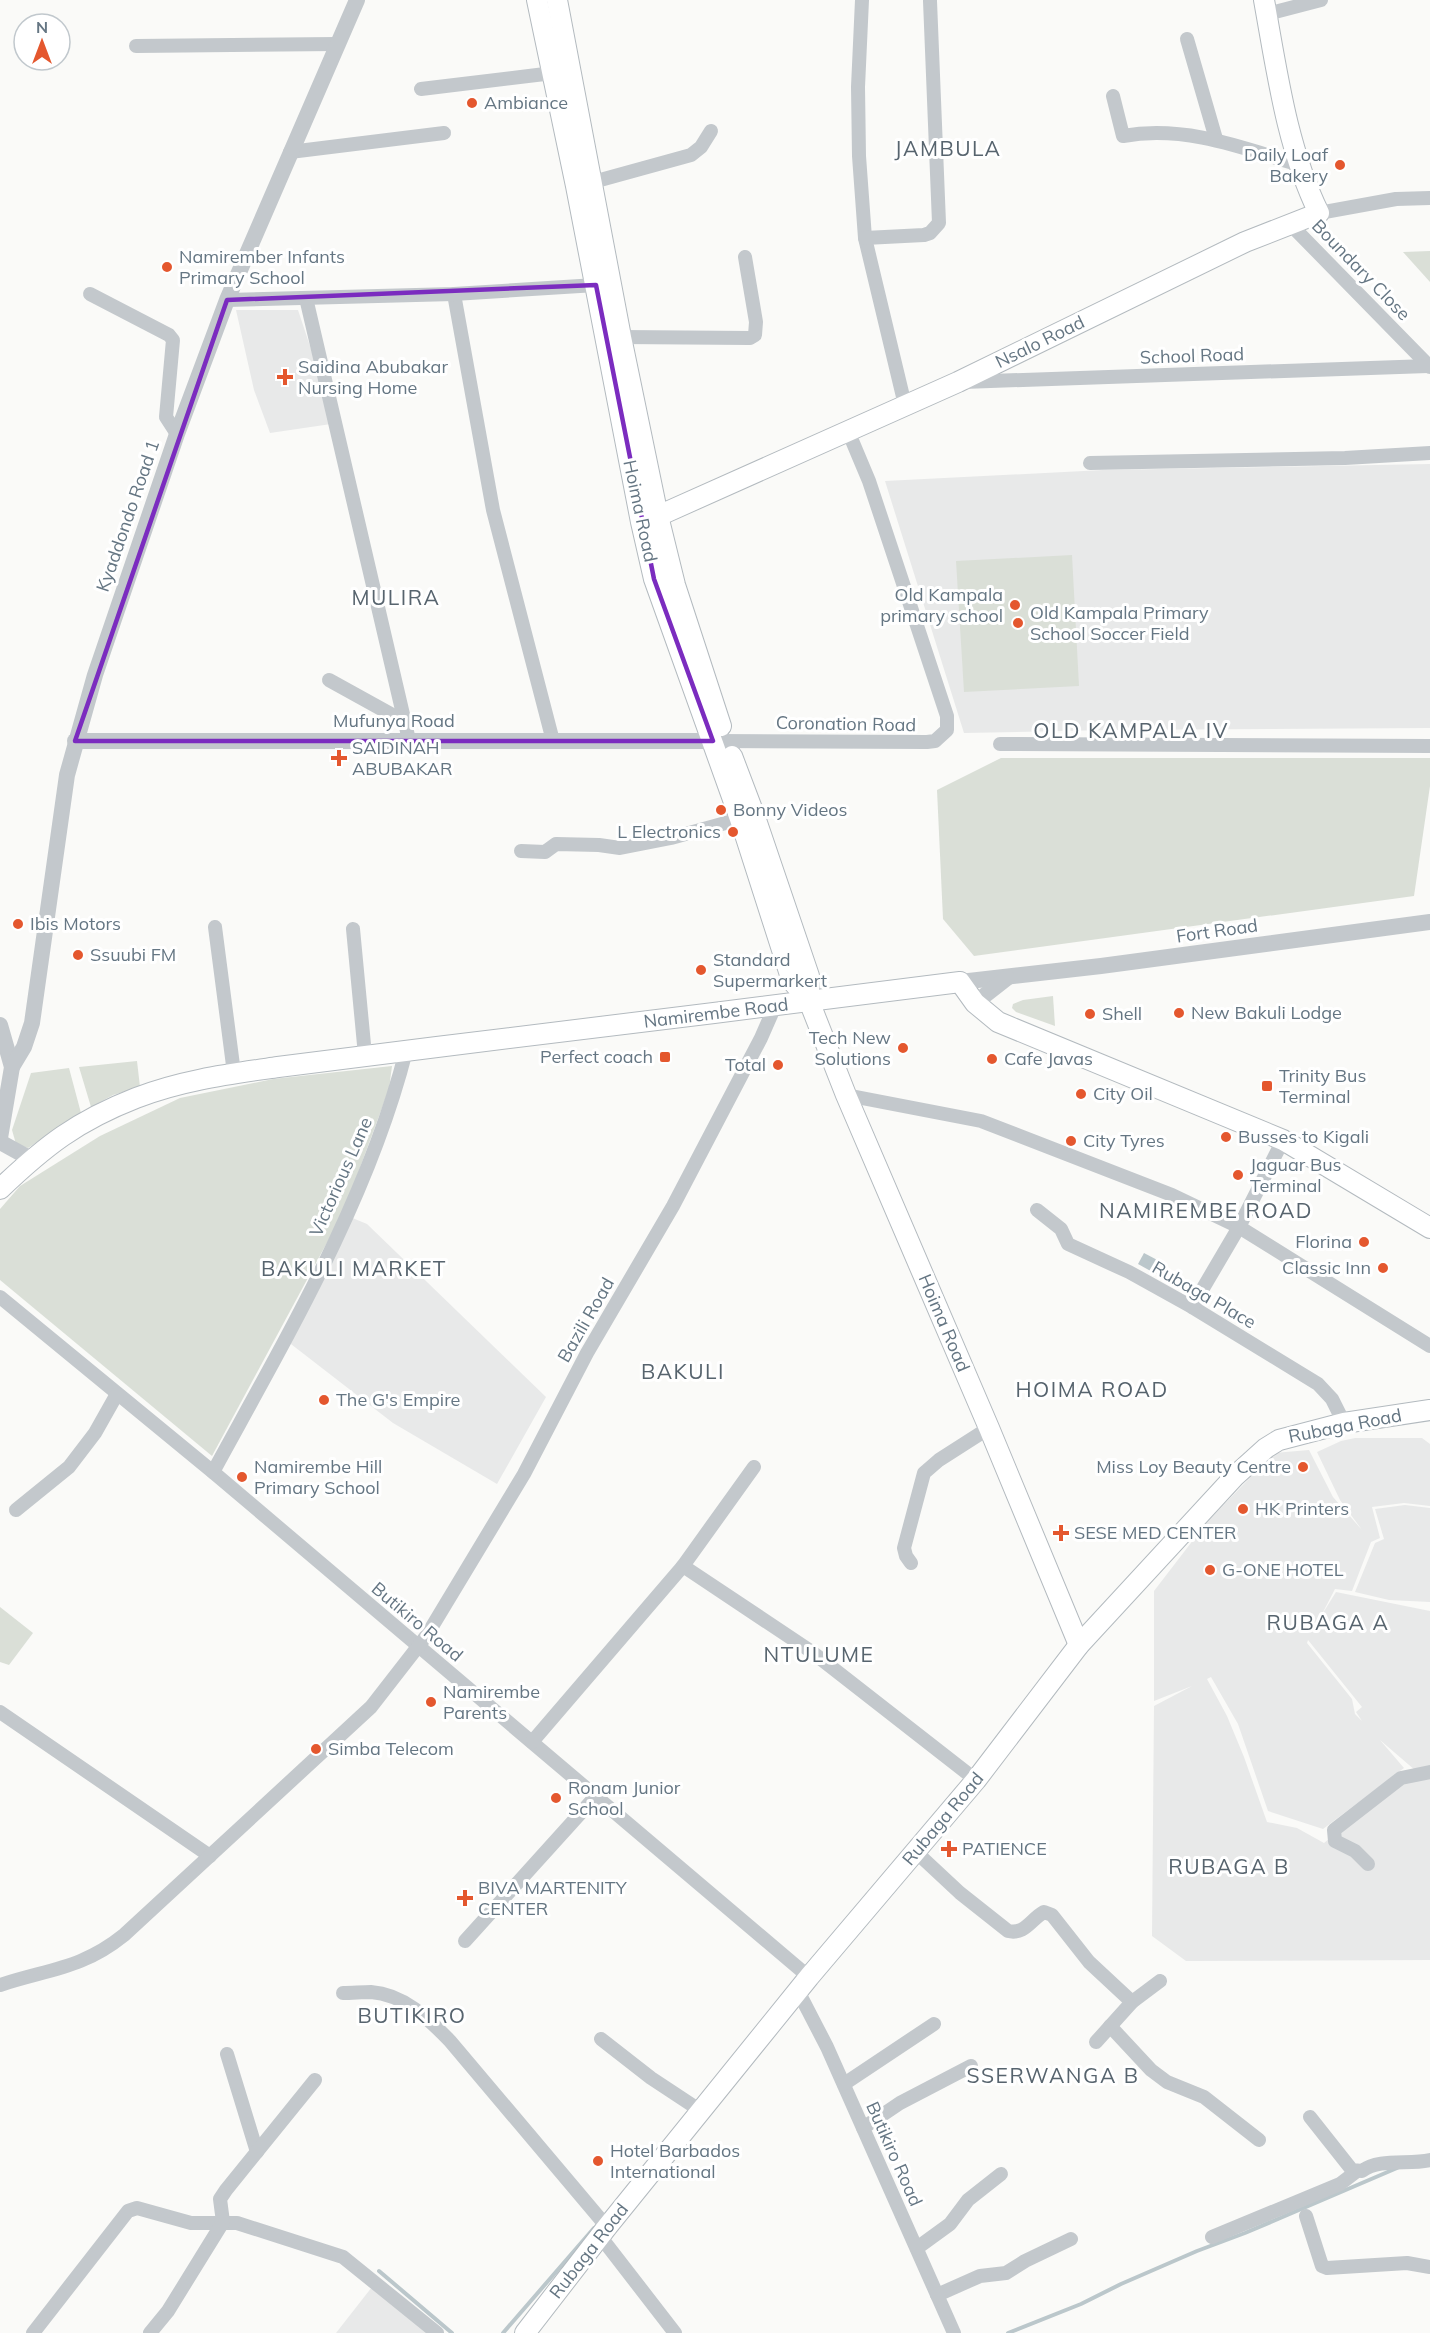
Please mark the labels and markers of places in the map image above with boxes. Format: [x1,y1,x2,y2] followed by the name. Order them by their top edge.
[484,91,568,114] place label: Ambiance
[465,96,479,110] marker: Ambiance
[1244,143,1329,187] place label: Daily Loaf Bakery
[1333,158,1347,172] marker: Daily Loaf Bakery
[179,245,345,289] place label: Namirember Infants Primary School
[160,260,174,274] marker: Namirember Infants Primary School
[298,355,448,399] place label: Saidina Abubakar Nursing Home
[276,368,294,386] marker: Saidina Abubakar Nursing Home
[880,583,1003,627] place label: Old Kampala primary school
[1008,598,1022,612] marker: Old Kampala primary school
[1030,601,1209,645] place label: Old Kampala Primary School Soccer Field
[1011,616,1025,630] marker: Old Kampala Primary School Soccer Field
[352,736,453,780] place label: SAIDINAH ABUBAKAR
[330,749,348,767] marker: SAIDINAH ABUBAKAR
[733,798,847,821] place label: Bonny Videos
[714,803,728,817] marker: Bonny Videos
[617,820,721,843] place label: L Electronics
[726,825,740,839] marker: L Electronics
[30,912,121,935] place label: Ibis Motors
[11,917,25,931] marker: Ibis Motors
[90,943,176,966] place label: Ssuubi FM
[71,948,85,962] marker: Ssuubi FM
[713,948,827,992] place label: Standard Supermarkert
[694,963,708,977] marker: Standard Supermarkert
[1191,1001,1342,1024] place label: New Bakuli Lodge
[1102,1002,1142,1025] place label: Shell
[1172,1006,1186,1020] marker: New Bakuli Lodge
[1083,1007,1097,1021] marker: Shell
[809,1026,891,1070] place label: Tech New Solutions
[896,1041,910,1055] marker: Tech New Solutions
[540,1045,653,1068] place label: Perfect coach
[1004,1047,1093,1070] place label: Cafe Javas
[658,1050,672,1064] marker: Perfect coach
[985,1052,999,1066] marker: Cafe Javas
[725,1053,766,1076] place label: Total
[771,1058,785,1072] marker: Total
[1279,1064,1366,1108] place label: Trinity Bus Terminal
[1260,1079,1274,1093] marker: Trinity Bus Terminal
[1093,1082,1153,1105] place label: City Oil
[1074,1087,1088,1101] marker: City Oil
[1238,1125,1369,1148] place label: Busses to Kigali
[1083,1129,1165,1152] place label: City Tyres
[1219,1130,1233,1144] marker: Busses to Kigali
[1064,1134,1078,1148] marker: City Tyres
[1250,1153,1342,1197] place label: Jaguar Bus Terminal
[1231,1168,1245,1182] marker: Jaguar Bus Terminal
[1295,1230,1352,1253] place label: Florina
[1357,1235,1371,1249] marker: Florina
[1282,1256,1371,1279] place label: Classic Inn
[1376,1261,1390,1275] marker: Classic Inn
[336,1388,460,1411] place label: The G's Empire
[317,1393,331,1407] marker: The G's Empire
[254,1455,382,1499] place label: Namirembe Hill Primary School
[1096,1455,1291,1478] place label: Miss Loy Beauty Centre
[1296,1460,1310,1474] marker: Miss Loy Beauty Centre
[235,1470,249,1484] marker: Namirembe Hill Primary School
[1255,1497,1349,1520] place label: HK Printers
[1236,1502,1250,1516] marker: HK Printers
[1074,1521,1237,1544] place label: SESE MED CENTER
[1052,1524,1070,1542] marker: SESE MED CENTER
[1222,1558,1344,1581] place label: G-ONE HOTEL
[1203,1563,1217,1577] marker: G-ONE HOTEL
[443,1680,540,1724] place label: Namirembe Parents
[424,1695,438,1709] marker: Namirembe Parents
[328,1737,454,1760] place label: Simba Telecom
[309,1742,323,1756] marker: Simba Telecom
[568,1776,681,1820] place label: Ronam Junior School
[549,1791,563,1805] marker: Ronam Junior School
[962,1837,1047,1860] place label: PATIENCE
[940,1840,958,1858] marker: PATIENCE
[478,1876,628,1920] place label: BIVA MARTENITY CENTER
[456,1889,474,1907] marker: BIVA MARTENITY CENTER
[610,2139,740,2183] place label: Hotel Barbados International
[591,2154,605,2168] marker: Hotel Barbados International

